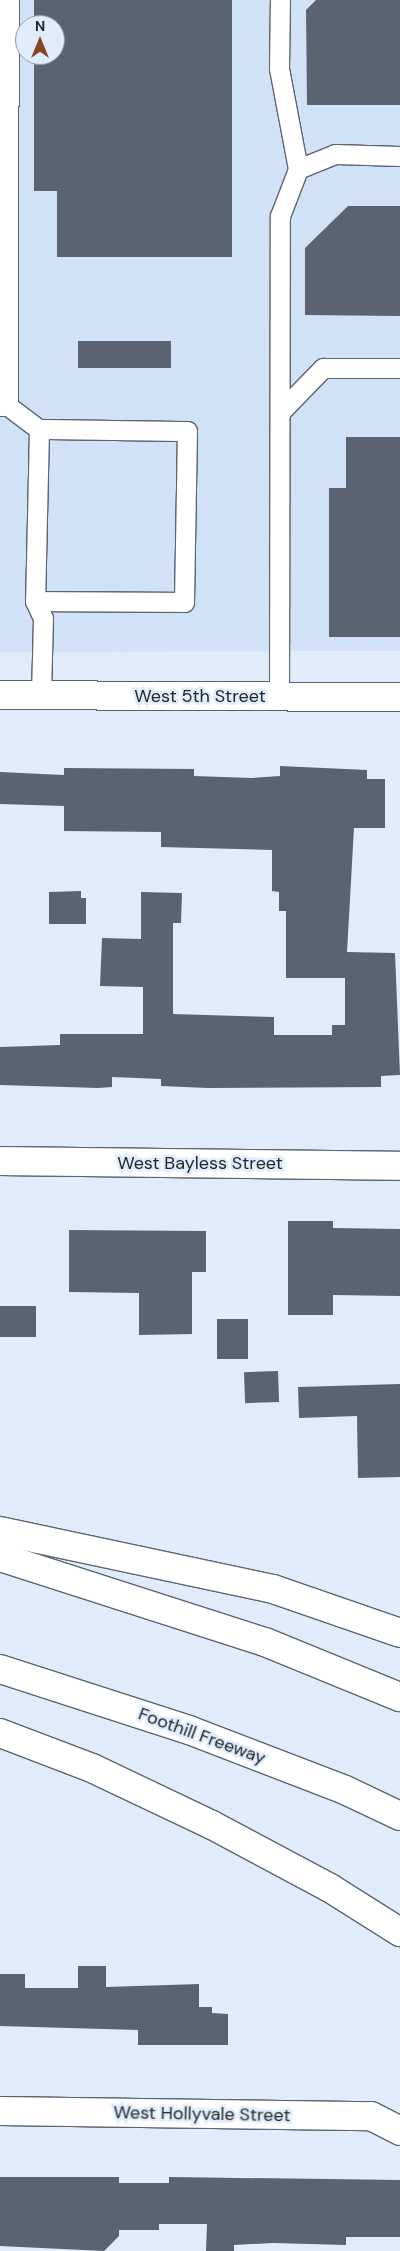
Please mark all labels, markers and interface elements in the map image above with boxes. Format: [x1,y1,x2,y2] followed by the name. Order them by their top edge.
[15,15,65,65] north arrow
[35,17,45,35] text: N
[134,685,266,707] street label: West 5th Street
[117,1152,283,1174] street label: West Bayless Street
[135,1703,269,1769] street label: Foothill Freeway
[113,2102,291,2126] street label: West Hollyvale Street

